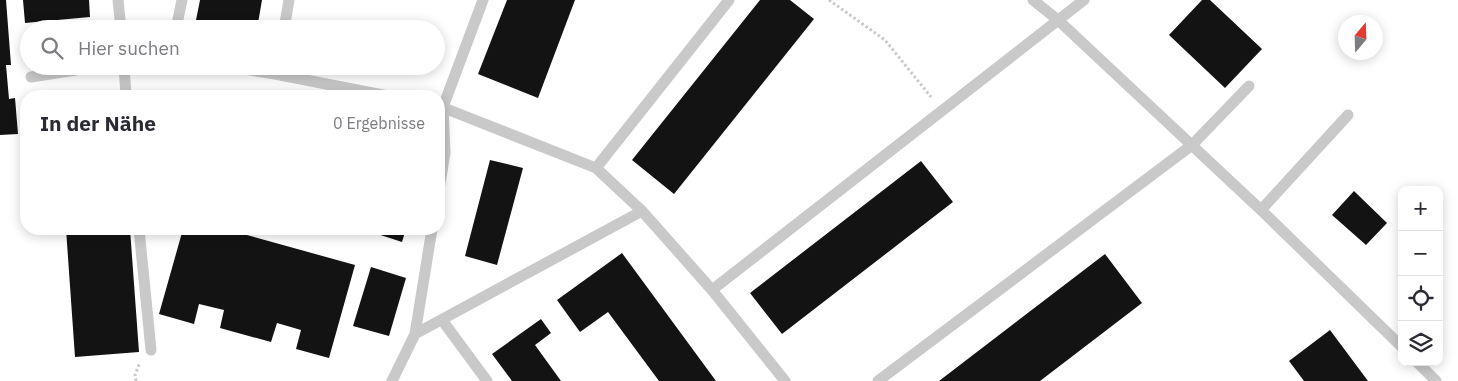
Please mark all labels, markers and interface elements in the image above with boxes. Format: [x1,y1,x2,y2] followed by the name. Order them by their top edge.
[1338,15,1383,60] north arrow
[20,20,445,75] search box
[38,34,66,62] icon: search
[78,36,180,60] text: Hier suchen
[40,109,156,137] text: In der Nähe
[333,113,425,133] text: 0 Ergebnisse
[1398,186,1443,366] map controls
[1398,186,1443,231] button: +
[1398,231,1443,276] button: −
[1398,276,1443,321] button: locate
[1398,321,1443,366] button: layers

